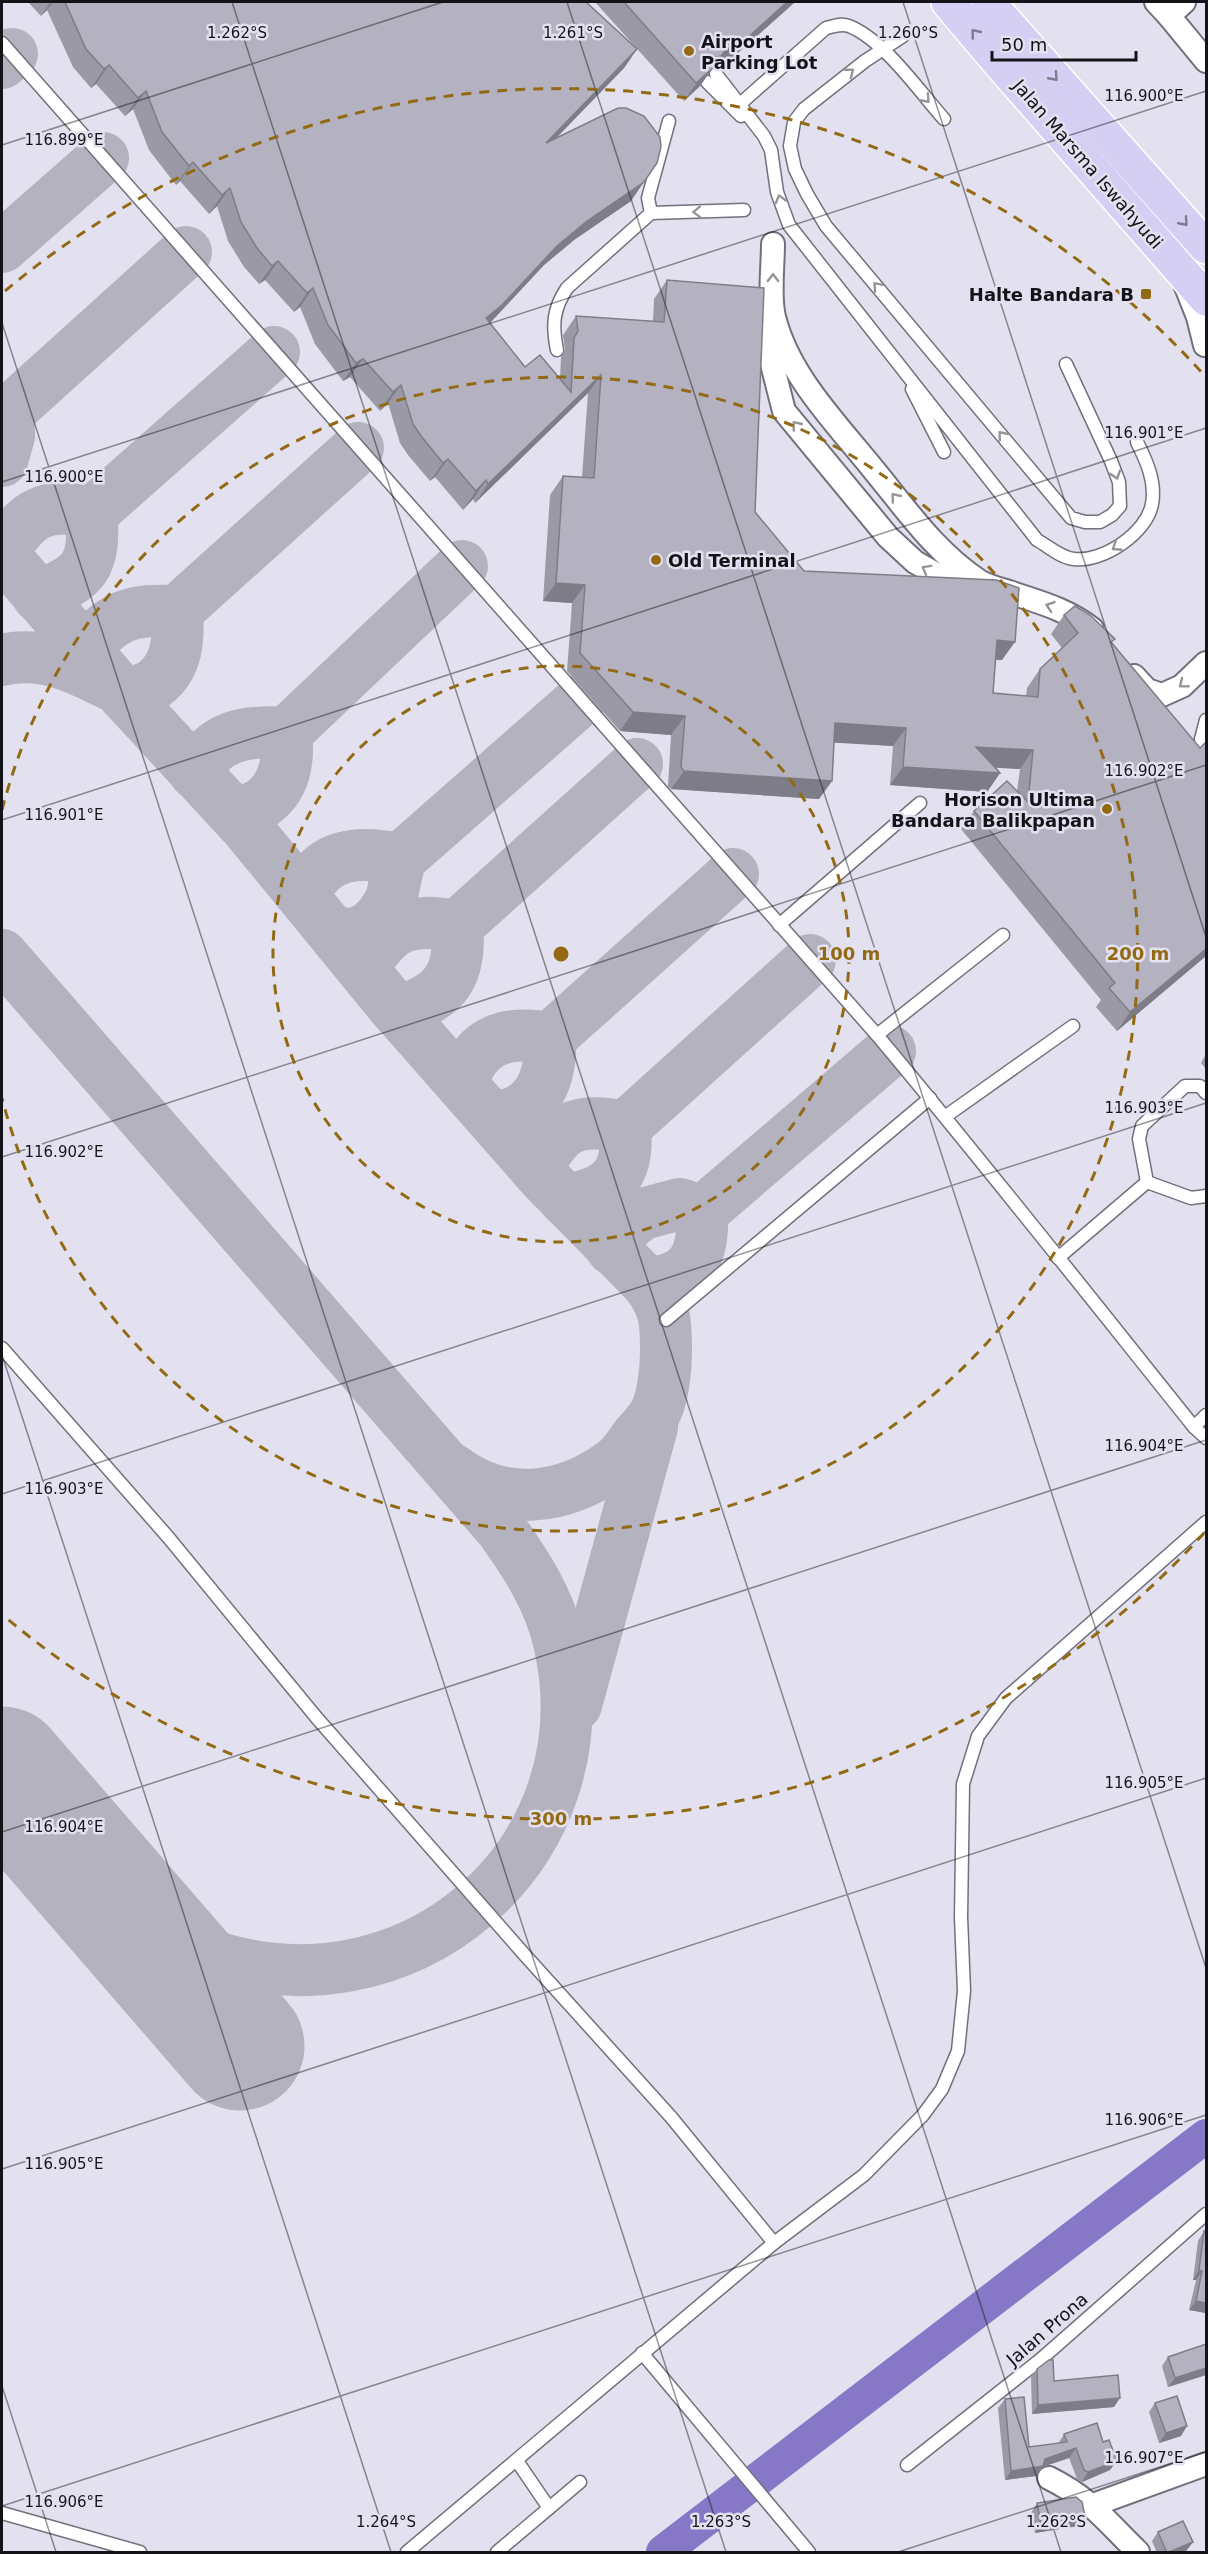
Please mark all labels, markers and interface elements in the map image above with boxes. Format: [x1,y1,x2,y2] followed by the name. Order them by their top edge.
[207,24,267,42] text: 1.262°S
[543,24,603,42] text: 1.261°S
[878,24,938,42] text: 1.260°S
[992,24,1136,62] scale bar
[971,29,982,40] one-way arrow
[701,31,818,73] place label: Airport Parking Lot
[1001,34,1047,55] text: 50 m
[682,44,696,58] marker: Airport Parking Lot
[843,69,854,80] one-way arrow
[1047,71,1058,81] one-way arrow
[1008,74,1167,253] street label: Jalan Marsma Iswahyudi
[1104,87,1184,105] text: 116.900°E
[919,93,930,103] one-way arrow
[24,131,104,149] text: 116.899°E
[774,194,787,204] one-way arrow
[693,205,702,218] one-way arrow
[1177,215,1188,226] one-way arrow
[767,273,779,282] one-way arrow
[873,282,884,293] one-way arrow
[969,284,1134,305] place label: Halte Bandara B
[1139,287,1153,301] marker: Halte Bandara B
[792,421,803,432] one-way arrow
[1104,424,1184,442] text: 116.901°E
[998,431,1009,442] one-way arrow
[24,468,104,486] text: 116.900°E
[1109,469,1121,480] one-way arrow
[892,493,903,504] one-way arrow
[1112,539,1122,551] one-way arrow
[668,550,796,571] place label: Old Terminal
[649,553,663,567] marker: Old Terminal
[922,565,932,576] one-way arrow
[1045,600,1056,613] one-way arrow
[1179,676,1190,687] one-way arrow
[1104,762,1184,780] text: 116.902°E
[891,789,1095,831] place label: Horison Ultima Bandara Balikpapan
[1100,802,1114,816] marker: Horison Ultima Bandara Balikpapan
[24,806,104,824] text: 116.901°E
[818,943,880,964] text: 100 m
[1107,943,1169,964] text: 200 m
[551,944,571,964] centre of rings
[1104,1099,1184,1117] text: 116.903°E
[24,1143,104,1161] text: 116.902°E
[1104,1437,1184,1455] text: 116.904°E
[24,1480,104,1498] text: 116.903°E
[1104,1774,1184,1792] text: 116.905°E
[530,1808,592,1829] text: 300 m
[24,1818,104,1836] text: 116.904°E
[1104,2111,1184,2129] text: 116.906°E
[24,2155,104,2173] text: 116.905°E
[1001,2288,1092,2371] street label: Jalan Prona
[1104,2449,1184,2467] text: 116.907°E
[24,2493,104,2511] text: 116.906°E
[356,2513,416,2531] text: 1.264°S
[691,2513,751,2531] text: 1.263°S
[1026,2513,1086,2531] text: 1.262°S

